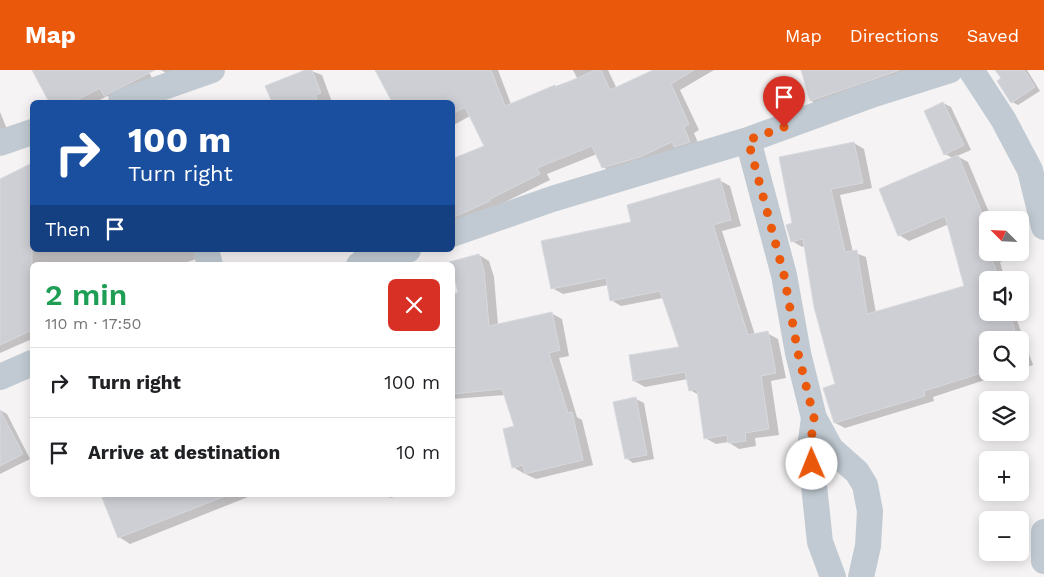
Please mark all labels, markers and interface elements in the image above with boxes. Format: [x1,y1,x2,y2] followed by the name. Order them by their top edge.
[25,21,76,49] text: Map
[785,25,822,46] text: Map
[850,25,939,46] text: Directions
[967,25,1019,46] text: Saved
[763,76,805,127] pin
[770,83,798,111] icon: arrive
[128,119,231,161] text: 100 m
[45,120,110,185] icon: right
[128,161,233,186] text: Turn right
[979,211,1029,261] north arrow
[979,211,1029,561] map controls
[101,215,129,243] icon: arrive
[45,218,91,241] text: Then
[979,271,1029,321] button: sound
[45,277,127,312] text: 2 min
[388,279,440,331] button: close
[45,314,142,333] text: 110 m · 17:50
[979,331,1029,381] button: search
[45,369,73,397] icon: right
[88,371,181,394] text: Turn right
[384,371,440,394] text: 100 m
[979,391,1029,441] button: layers
[785,437,837,489] position arrow
[45,439,73,467] icon: arrive
[88,441,280,464] text: Arrive at destination
[396,441,440,464] text: 10 m
[979,451,1029,501] button: +
[979,511,1029,561] button: −

